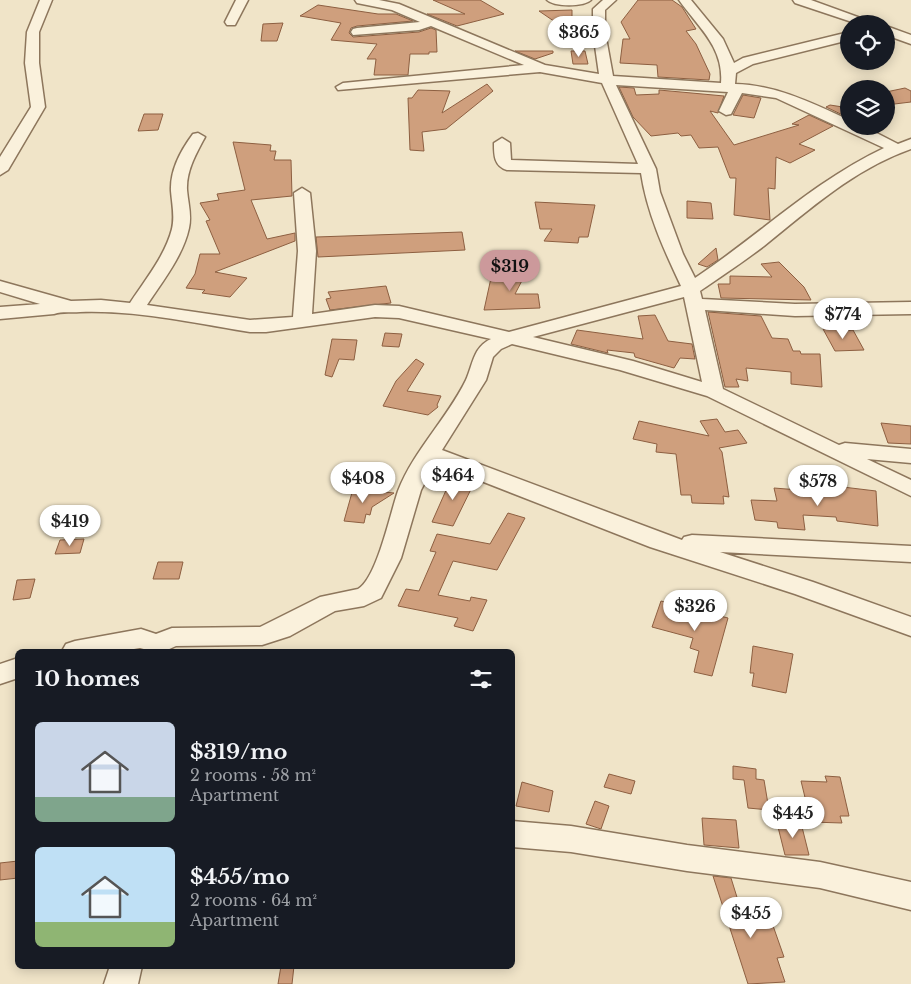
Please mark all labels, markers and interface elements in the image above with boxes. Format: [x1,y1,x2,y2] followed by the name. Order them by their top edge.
[549,15,609,58] pin: $365
[840,15,895,135] map controls
[840,15,895,70] button: locate
[559,22,599,42] text: $365
[840,80,895,135] button: layers
[480,250,540,292] pin: $319
[491,256,529,276] text: $319
[813,298,873,340] pin: $774
[824,304,862,324] text: $774
[423,458,483,501] pin: $464
[333,462,393,504] pin: $408
[788,464,848,507] pin: $578
[432,465,474,485] text: $464
[341,468,385,488] text: $408
[799,471,837,491] text: $578
[40,504,100,547] pin: $419
[51,511,89,531] text: $419
[665,590,725,632] pin: $326
[674,596,716,616] text: $326
[467,665,495,693] icon: filters
[35,666,140,692] text: 10 homes
[190,739,287,765] text: $319/mo
[75,742,135,802] icon: home
[190,765,316,785] text: 2 rooms · 58 m²
[190,785,279,805] text: Apartment
[763,796,823,839] pin: $445
[772,803,814,823] text: $445
[190,864,290,890] text: $455/mo
[75,867,135,927] icon: home
[190,890,317,910] text: 2 rooms · 64 m²
[721,896,781,939] pin: $455
[731,903,771,923] text: $455
[190,910,279,930] text: Apartment

